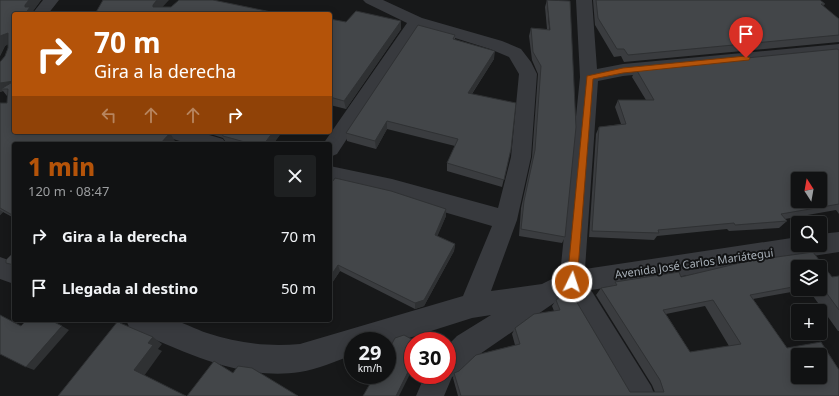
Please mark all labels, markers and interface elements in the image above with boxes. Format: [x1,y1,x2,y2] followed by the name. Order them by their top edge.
[729,17,763,58] pin
[94,23,161,61] text: 70 m
[735,23,757,45] icon: arrive
[28,28,80,80] icon: right
[94,59,236,83] text: Gira a la derecha
[98,104,120,126] icon: left
[140,104,162,126] icon: ahead
[182,104,204,126] icon: ahead
[224,104,246,126] icon: right
[28,150,95,183] text: 1 min
[274,155,316,197] button: close
[791,172,827,208] north arrow
[791,172,827,384] map controls
[28,182,109,200] text: 120 m · 08:47
[791,216,827,252] button: search
[28,225,50,247] icon: right
[62,226,187,246] text: Gira a la derecha
[281,226,316,246] text: 70 m
[614,244,774,282] street label: Avenida José Carlos Mariátegui
[791,260,827,296] button: layers
[551,261,593,303] position arrow
[28,277,50,299] icon: arrive
[62,278,198,298] text: Llegada al destino
[281,278,316,298] text: 50 m
[791,304,827,340] button: +
[404,332,456,384] speed limit sign: 30
[359,339,381,366] text: 29
[791,348,827,384] button: −
[358,361,382,375] text: km/h

